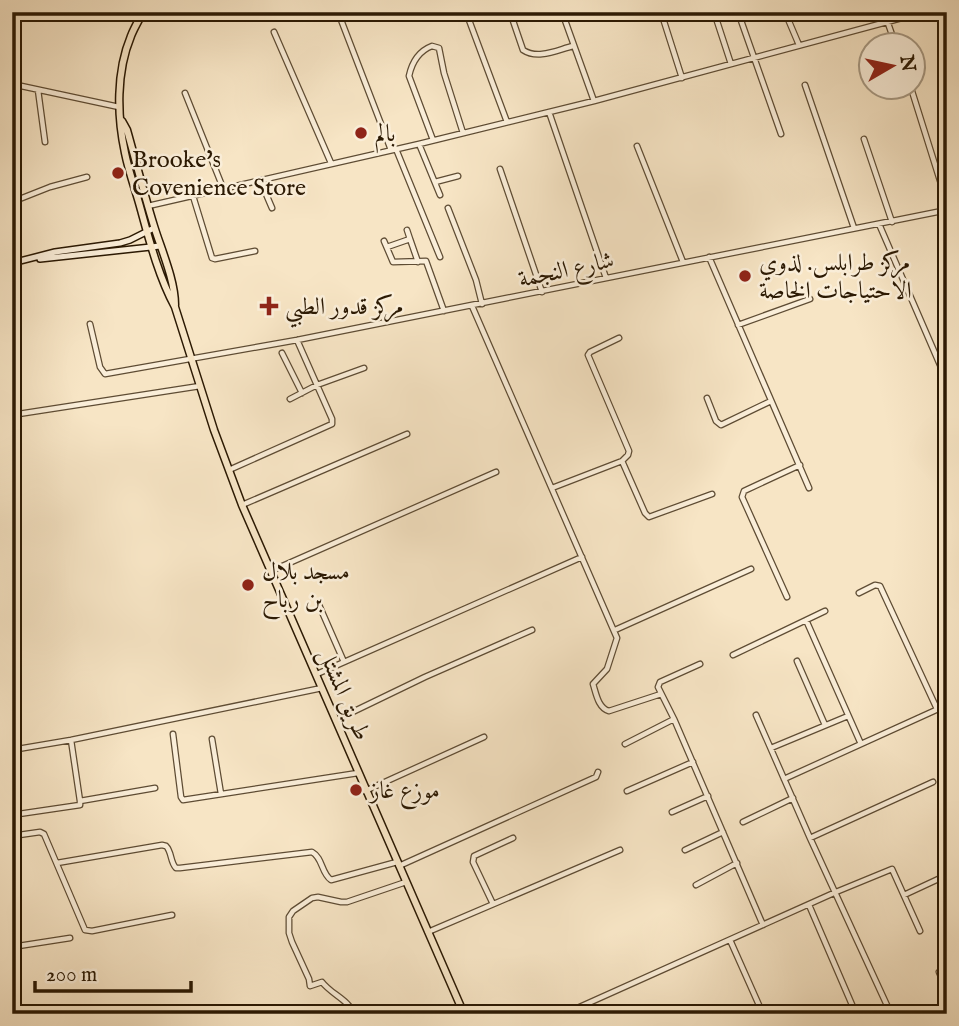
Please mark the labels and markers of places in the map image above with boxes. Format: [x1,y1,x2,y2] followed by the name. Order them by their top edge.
[375,119,396,154] place label: بالم
[353,125,369,141] marker: بالم
[132,145,306,204] place label: Brooke's Covenience Store
[110,165,126,181] marker: Brooke's Covenience Store
[759,248,912,307] place label: مركز طرابلس. لذوي الاحتياجات الخاصة
[737,268,753,284] marker: مركز طرابلس. لذوي الاحتياجات الخاصة
[285,292,404,328] place label: مركز قدور الطبي
[259,296,279,316] marker: مركز قدور الطبي
[262,557,350,620] place label: مسجد بلال بن رباح
[240,577,256,593] marker: مسجد بلال بن رباح
[368,776,440,810] place label: موزع غاز
[348,782,364,798] marker: موزع غاز

